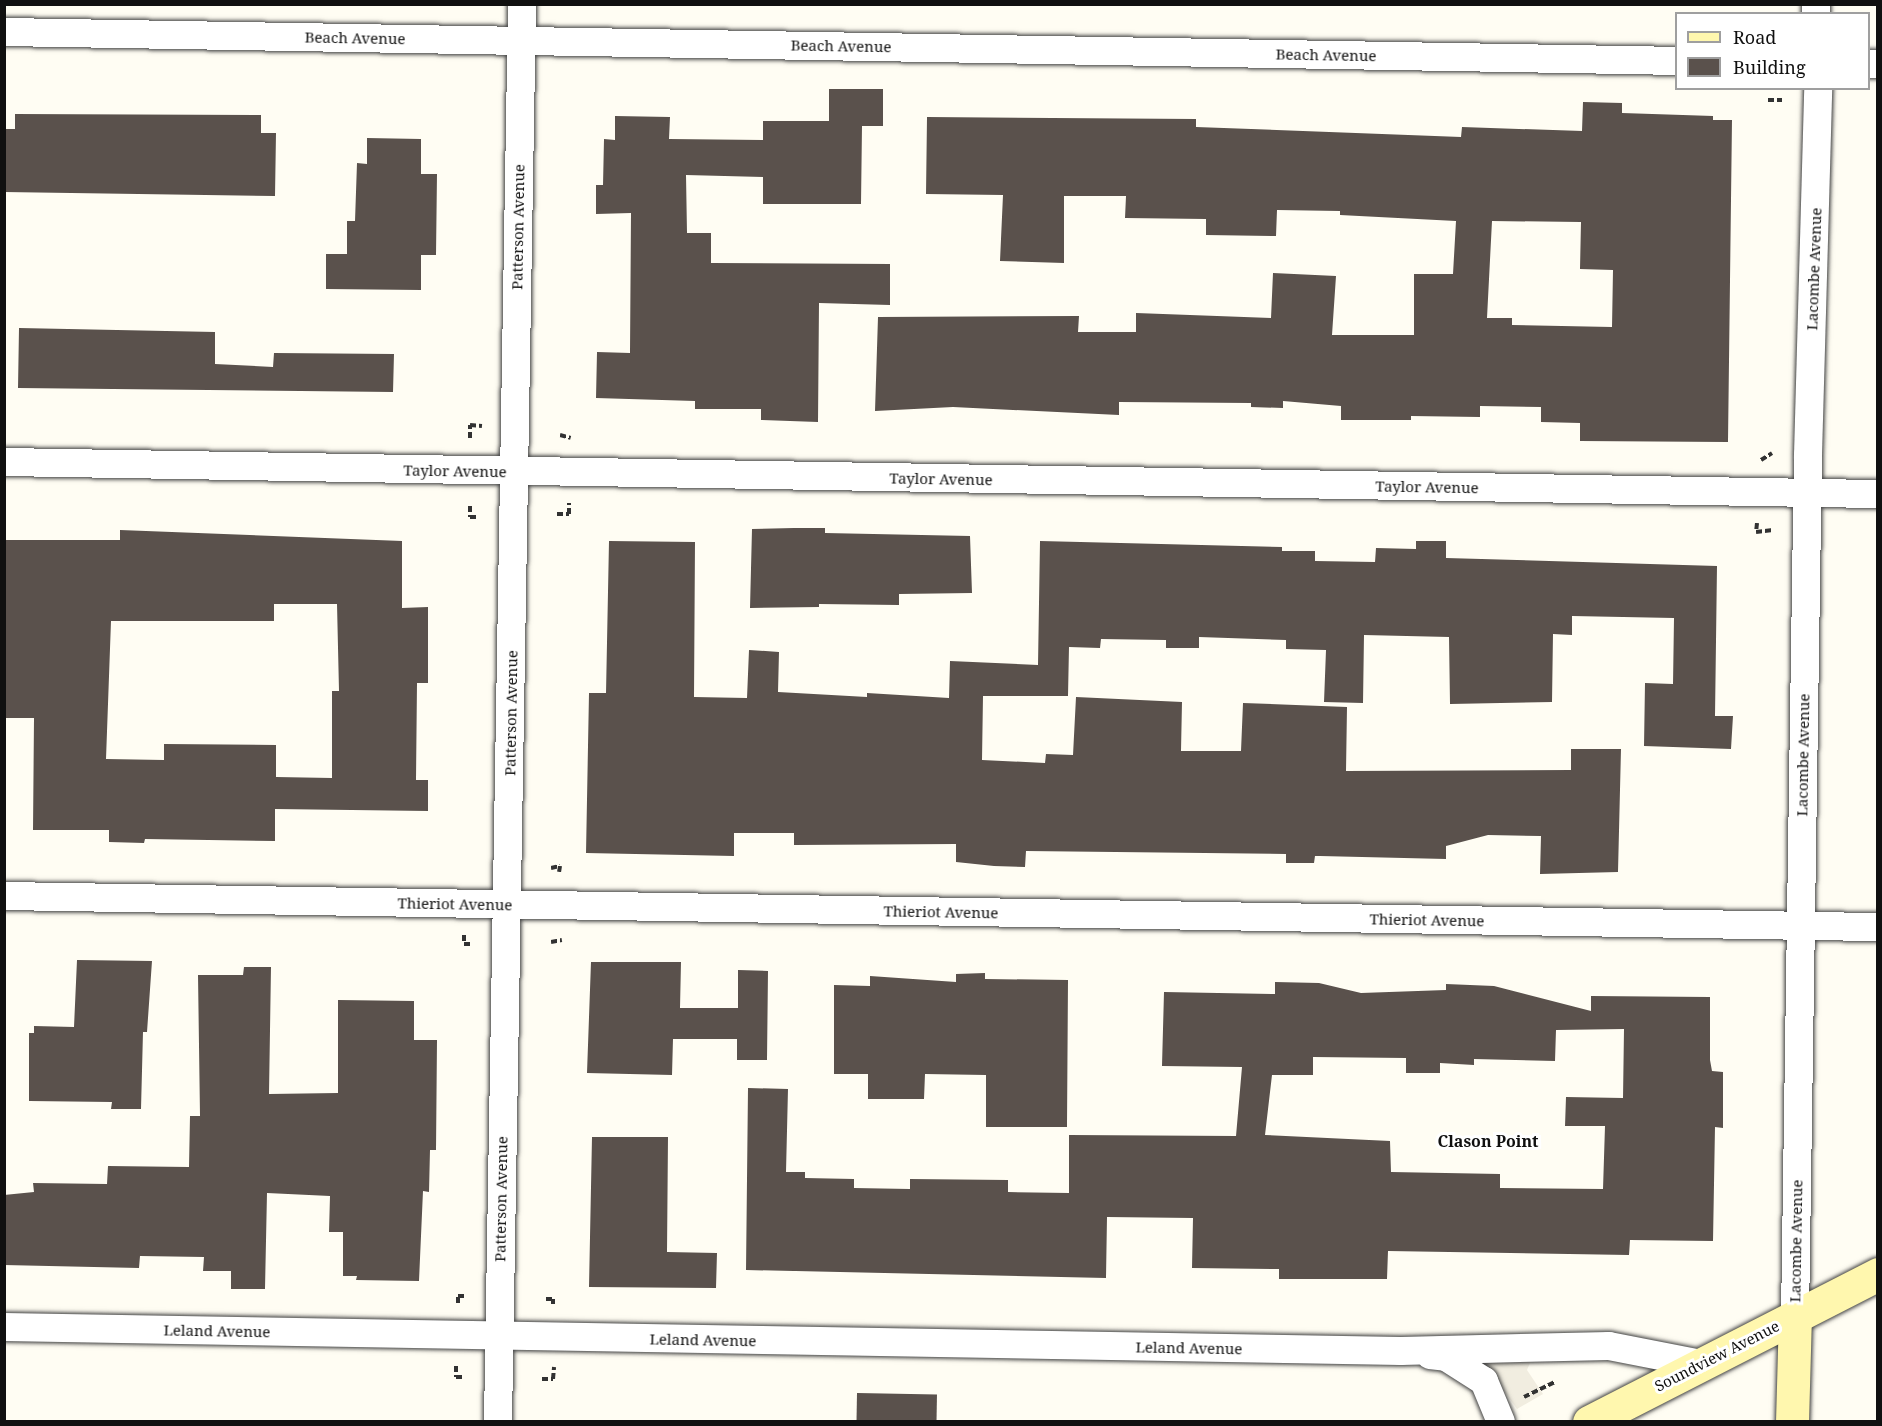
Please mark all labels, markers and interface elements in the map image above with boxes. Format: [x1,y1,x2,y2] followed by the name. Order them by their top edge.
[1675,12,1870,90] legend
[1733,25,1776,49] text: Road
[305,28,405,48] street label: Beach Avenue
[791,36,891,56] street label: Beach Avenue
[1276,45,1376,65] street label: Beach Avenue
[1733,55,1806,79] text: Building
[508,164,528,290] street label: Patterson Avenue
[1803,207,1825,331] street label: Lacombe Avenue
[403,461,507,481] street label: Taylor Avenue
[889,469,993,489] street label: Taylor Avenue
[1375,477,1479,497] street label: Taylor Avenue
[501,650,521,776] street label: Patterson Avenue
[1793,693,1813,817] street label: Lacombe Avenue
[397,894,513,914] street label: Thieriot Avenue
[883,902,999,922] street label: Thieriot Avenue
[1369,910,1485,930] street label: Thieriot Avenue
[1437,1131,1539,1151] district label: Clason Point
[491,1136,511,1262] street label: Patterson Avenue
[1786,1179,1806,1303] street label: Lacombe Avenue
[1652,1317,1782,1395] street label: Soundview Avenue
[163,1321,271,1341] street label: Leland Avenue
[649,1330,757,1350] street label: Leland Avenue
[1135,1338,1243,1358] street label: Leland Avenue

